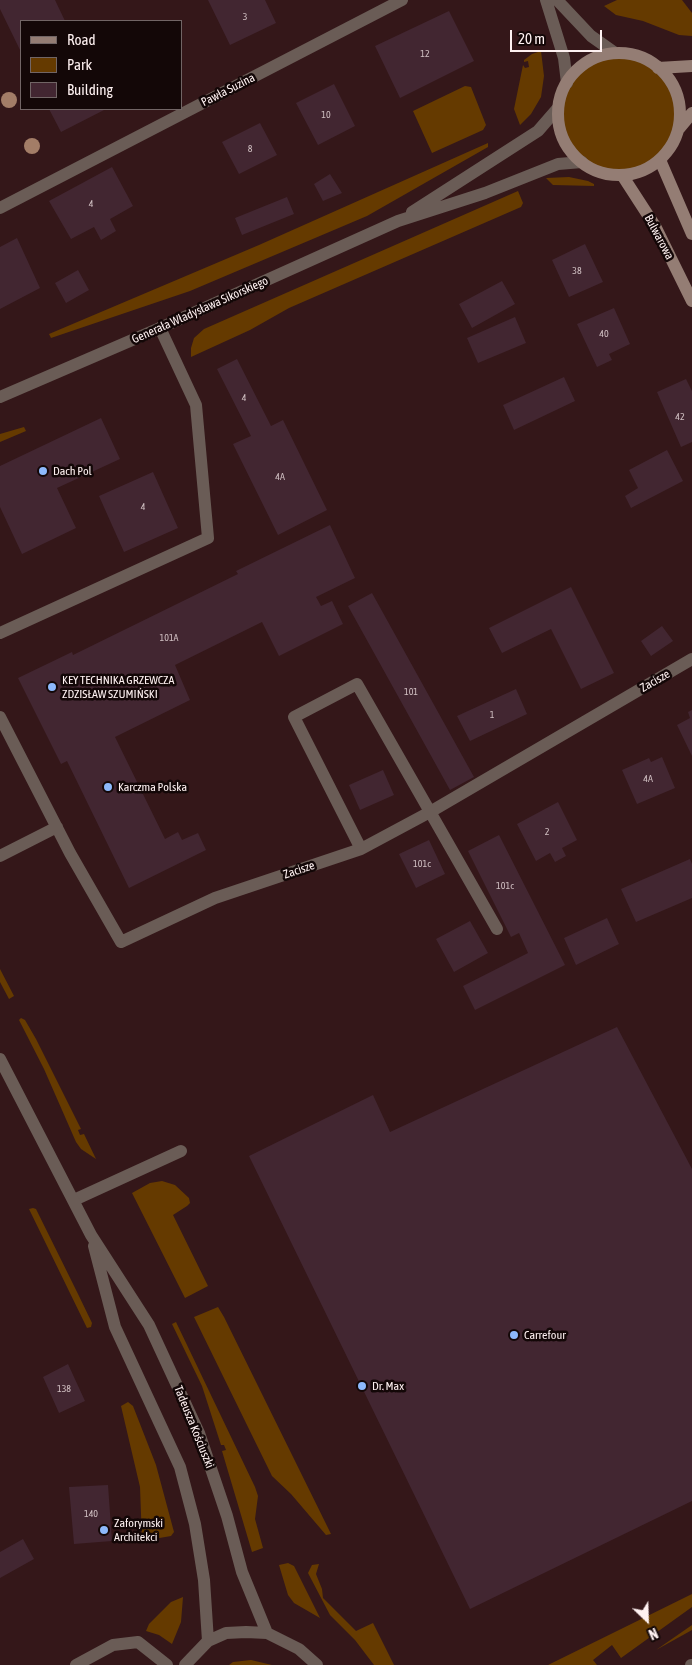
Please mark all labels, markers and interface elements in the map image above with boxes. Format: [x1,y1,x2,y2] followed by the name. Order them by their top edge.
[243,11,247,23] house number: 3
[20,20,182,110] legend
[512,20,604,52] scale bar
[518,30,545,47] text: 20 m
[67,31,96,48] text: Road
[420,48,430,60] house number: 12
[67,56,92,73] text: Park
[199,70,257,110] street label: Pawła Suzina
[67,81,113,98] text: Building
[321,109,331,121] house number: 10
[248,143,252,155] house number: 8
[89,198,93,210] house number: 4
[641,212,677,262] street label: Bulwarowa
[572,265,582,277] house number: 38
[130,273,270,347] street label: Generała Władysława Sikorskiego
[599,328,609,340] house number: 40
[242,392,246,404] house number: 4
[675,411,685,423] house number: 42
[53,464,92,478] place label: Dach Pol
[37,465,49,477] marker: Dach Pol
[275,471,285,483] house number: 4A
[141,501,145,513] house number: 4
[160,632,178,644] house number: 101A
[638,667,672,695] street label: Zacisze
[62,673,174,701] place label: KEY TECHNIKA GRZEWCZA ZDZISŁAW SZUMIŃSKI
[46,681,58,693] marker: KEY TECHNIKA GRZEWCZA ZDZISŁAW SZUMIŃSKI
[404,686,418,698] house number: 101
[490,709,494,721] house number: 1
[643,773,653,785] house number: 4A
[118,780,187,794] place label: Karczma Polska
[102,781,114,793] marker: Karczma Polska
[545,826,549,838] house number: 2
[281,858,317,882] street label: Zacisze
[413,858,431,870] house number: 101c
[496,880,514,892] house number: 101c
[524,1328,566,1342] place label: Carrefour
[508,1329,520,1341] marker: Carrefour
[372,1379,404,1393] place label: Dr. Max
[356,1380,368,1392] marker: Dr. Max
[57,1383,71,1395] house number: 138
[171,1384,217,1470] street label: Tadeusza Kościuszki
[84,1508,98,1520] house number: 140
[114,1516,163,1544] place label: Zaforymski Architekci
[98,1524,110,1536] marker: Zaforymski Architekci
[622,1595,672,1645] north arrow
[646,1625,660,1643] text: N

